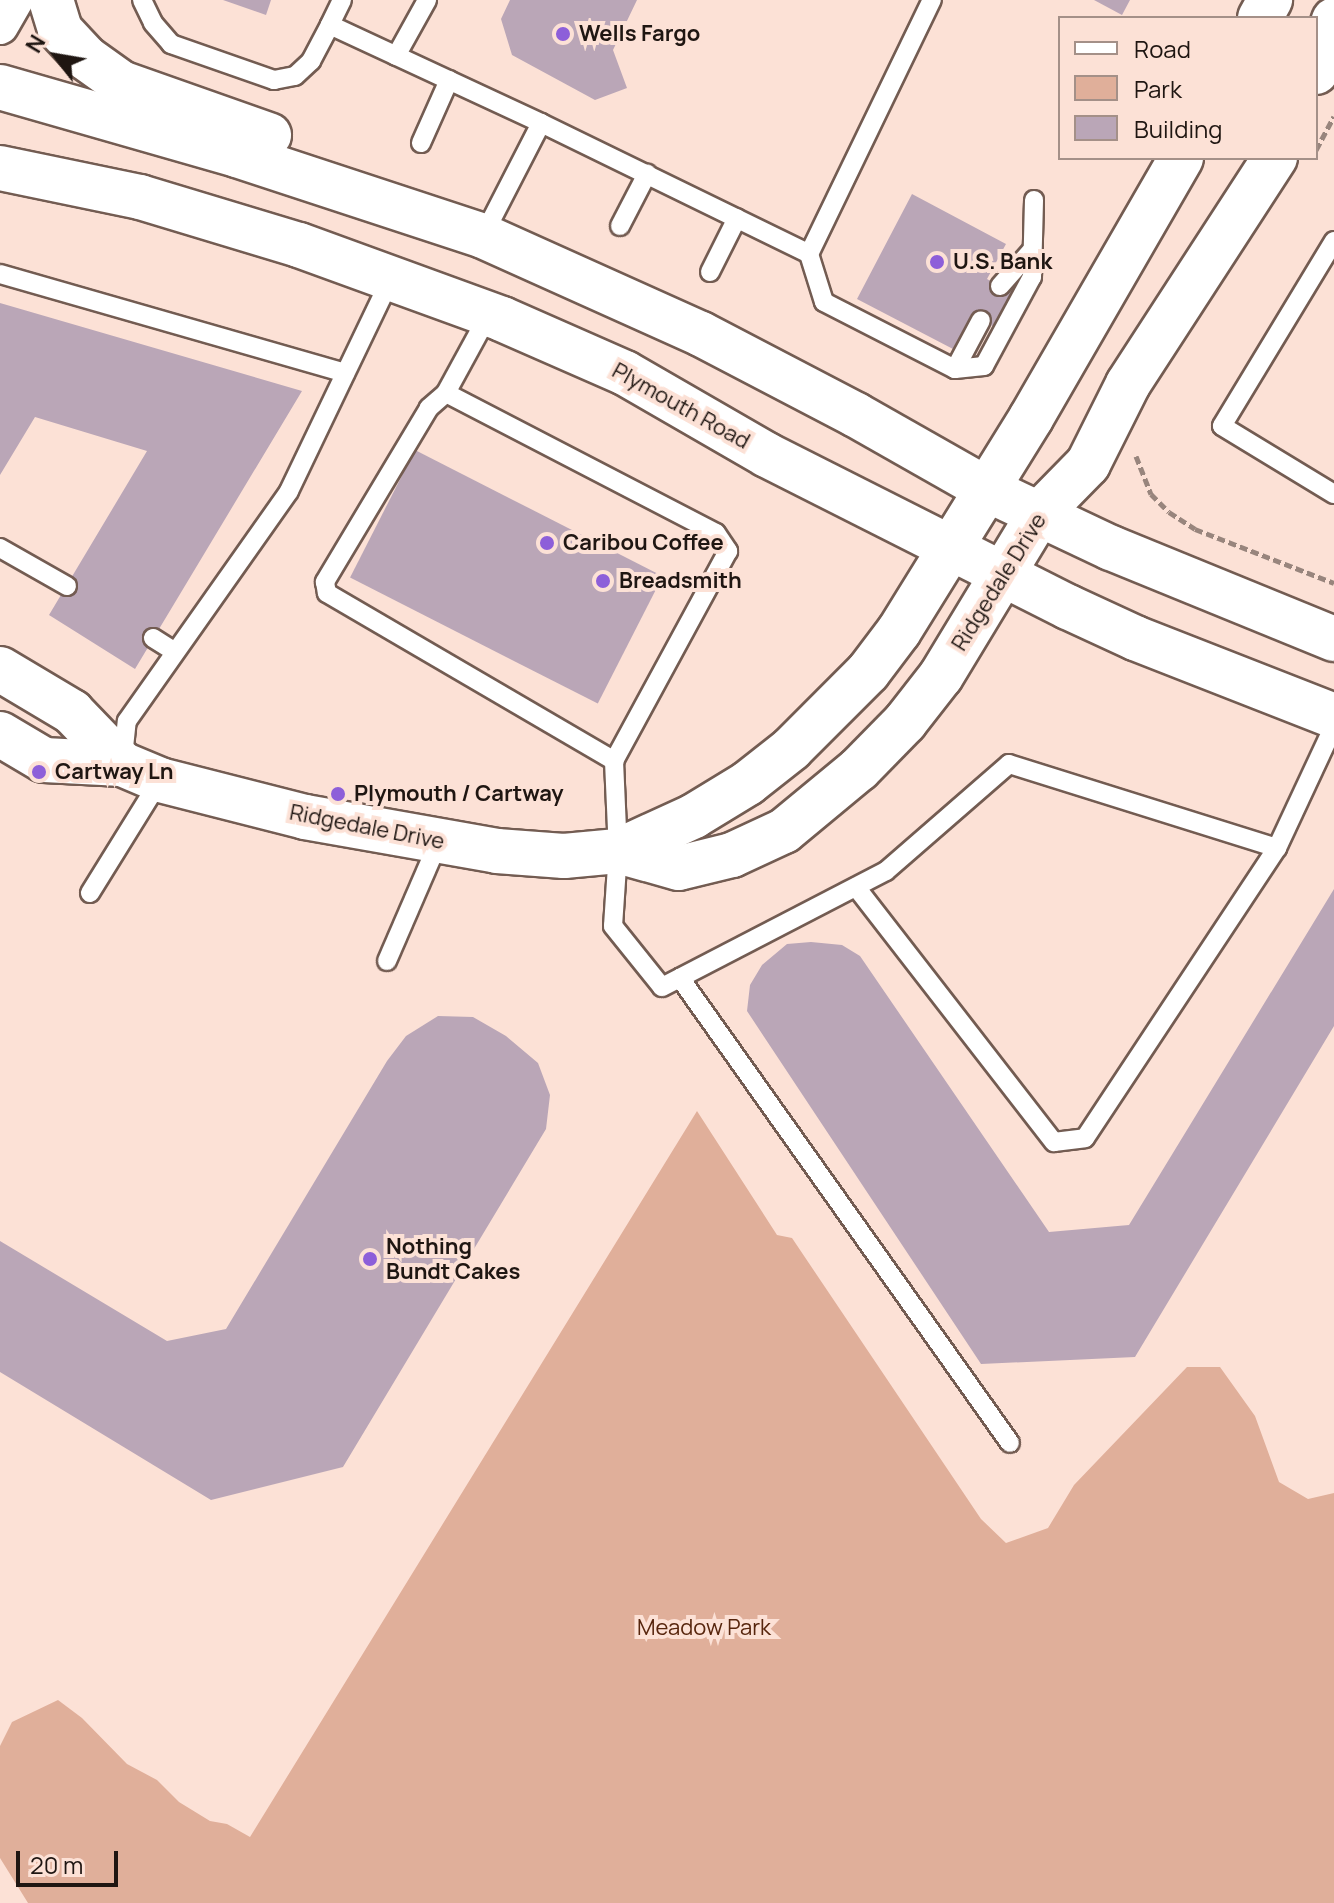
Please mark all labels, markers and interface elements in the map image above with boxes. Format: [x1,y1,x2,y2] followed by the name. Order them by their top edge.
[16,16,96,96] north arrow
[1058,16,1318,160] legend
[579,21,700,47] place label: Wells Fargo
[554,25,572,43] marker: Wells Fargo
[18,29,52,58] text: N
[1134,32,1191,65] text: Road
[1134,72,1182,105] text: Park
[1134,112,1222,145] text: Building
[953,249,1052,275] place label: U.S. Bank
[928,253,946,271] marker: U.S. Bank
[608,357,754,455] street label: Plymouth Road
[946,508,1052,656] street label: Ridgedale Drive
[563,530,724,556] place label: Caribou Coffee
[538,534,556,552] marker: Caribou Coffee
[619,568,742,594] place label: Breadsmith
[594,572,612,590] marker: Breadsmith
[55,759,173,785] place label: Cartway Ln
[30,763,48,781] marker: Cartway Ln
[354,781,564,807] place label: Plymouth / Cartway
[329,785,347,803] marker: Plymouth / Cartway
[287,799,447,855] street label: Ridgedale Drive
[386,1233,520,1284] place label: Nothing Bundt Cakes
[361,1250,379,1268] marker: Nothing Bundt Cakes
[637,1615,771,1641] park label: Meadow Park
[20,1835,122,1885] scale bar
[30,1848,83,1881] text: 20 m

